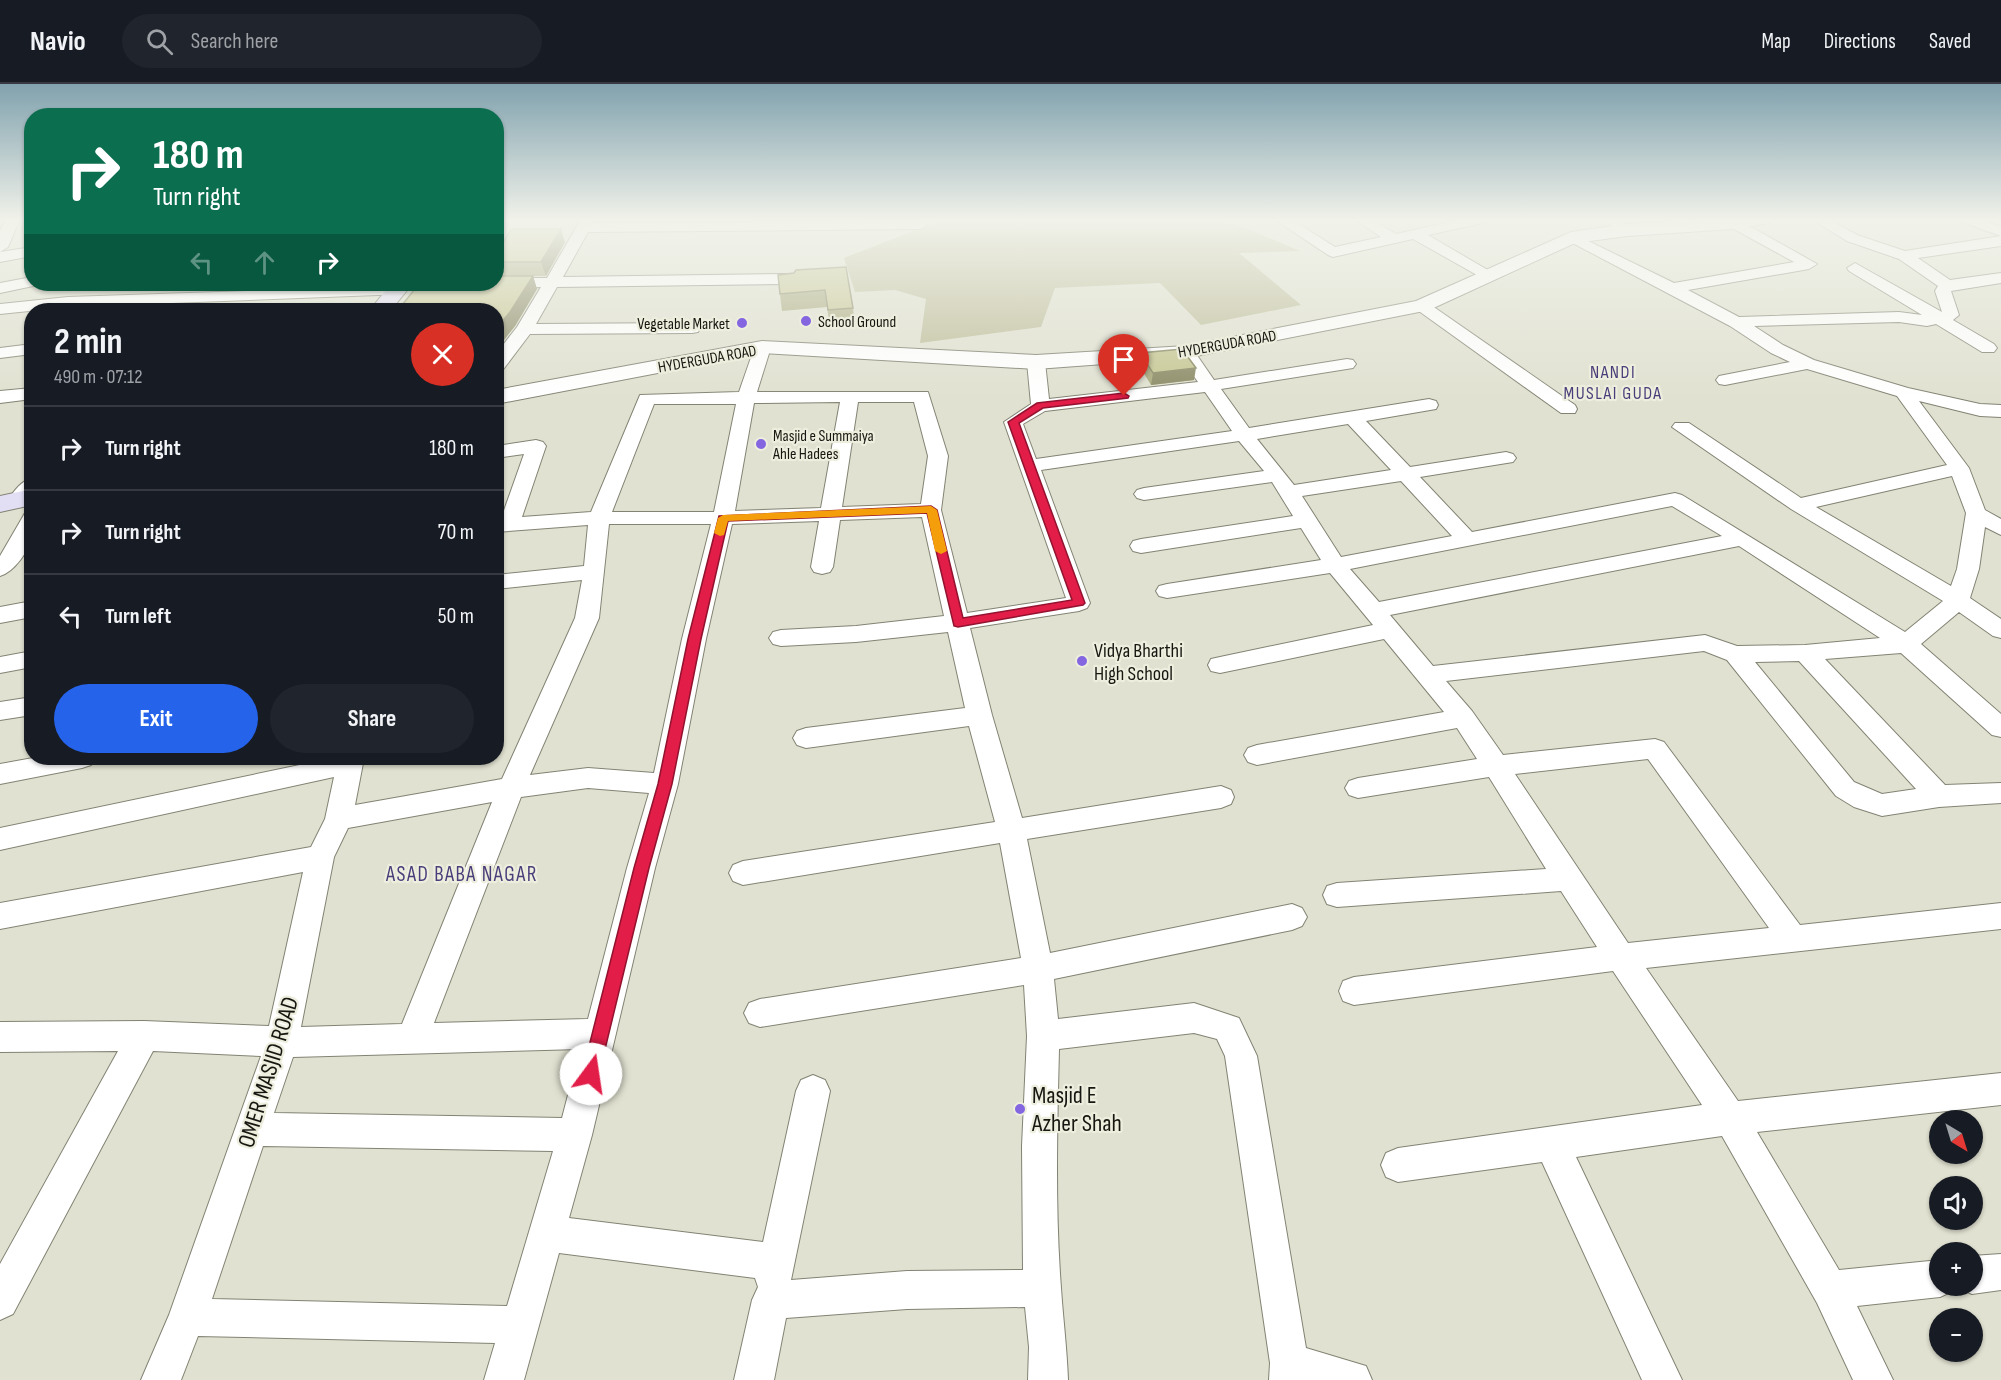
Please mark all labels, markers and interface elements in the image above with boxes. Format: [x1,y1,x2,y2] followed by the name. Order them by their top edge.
[122,14,542,68] search box
[30,25,86,58] text: Navio
[143,25,176,58] icon: search
[191,28,278,55] text: Search here
[1761,29,1791,54] text: Map
[1824,29,1896,54] text: Directions
[1929,29,1971,54] text: Saved
[153,130,244,181] text: 180 m
[54,132,132,210] icon: right
[153,181,240,213] text: Turn right
[185,246,218,279] icon: left
[248,246,281,279] icon: ahead
[311,246,344,279] icon: right
[818,313,896,332] place label: School Ground
[799,314,813,328] marker: School Ground
[637,315,730,334] place label: Vegetable Market
[735,316,749,330] marker: Vegetable Market
[54,321,123,364] text: 2 min
[411,323,474,386] button: close
[1177,326,1278,362] street label: HYDERGUDA ROAD
[1098,334,1149,396] pin
[657,341,758,377] street label: HYDERGUDA ROAD
[1107,343,1140,376] icon: arrive
[1563,362,1663,404] district label: NANDI MUSLAI GUDA
[54,365,143,389] text: 490 m · 07:12
[772,427,874,464] place label: Masjid e Summaiya Ahle Hadees
[54,432,87,465] icon: right
[105,435,181,462] text: Turn right
[429,435,474,462] text: 180 m
[754,437,768,451] marker: Masjid e Summaiya Ahle Hadees
[54,516,87,549] icon: right
[105,519,181,546] text: Turn right
[438,519,474,546] text: 70 m
[54,600,87,633] icon: left
[105,603,171,630] text: Turn left
[438,603,474,630] text: 50 m
[1094,639,1183,686] place label: Vidya Bharthi High School
[1075,654,1089,668] marker: Vidya Bharthi High School
[54,684,258,753] button: Exit
[270,684,474,753] button: Share
[385,862,538,887] district label: ASAD BABA NAGAR
[232,993,305,1151] street label: OMER MASJID ROAD
[559,1042,623,1106] position arrow
[1031,1081,1122,1138] place label: Masjid E Azher Shah
[1013,1102,1027,1116] marker: Masjid E Azher Shah
[1929,1110,1983,1164] north arrow
[1929,1110,1983,1362] map controls
[1929,1176,1983,1230] button: sound
[1929,1242,1983,1296] button: +
[1929,1308,1983,1362] button: −

